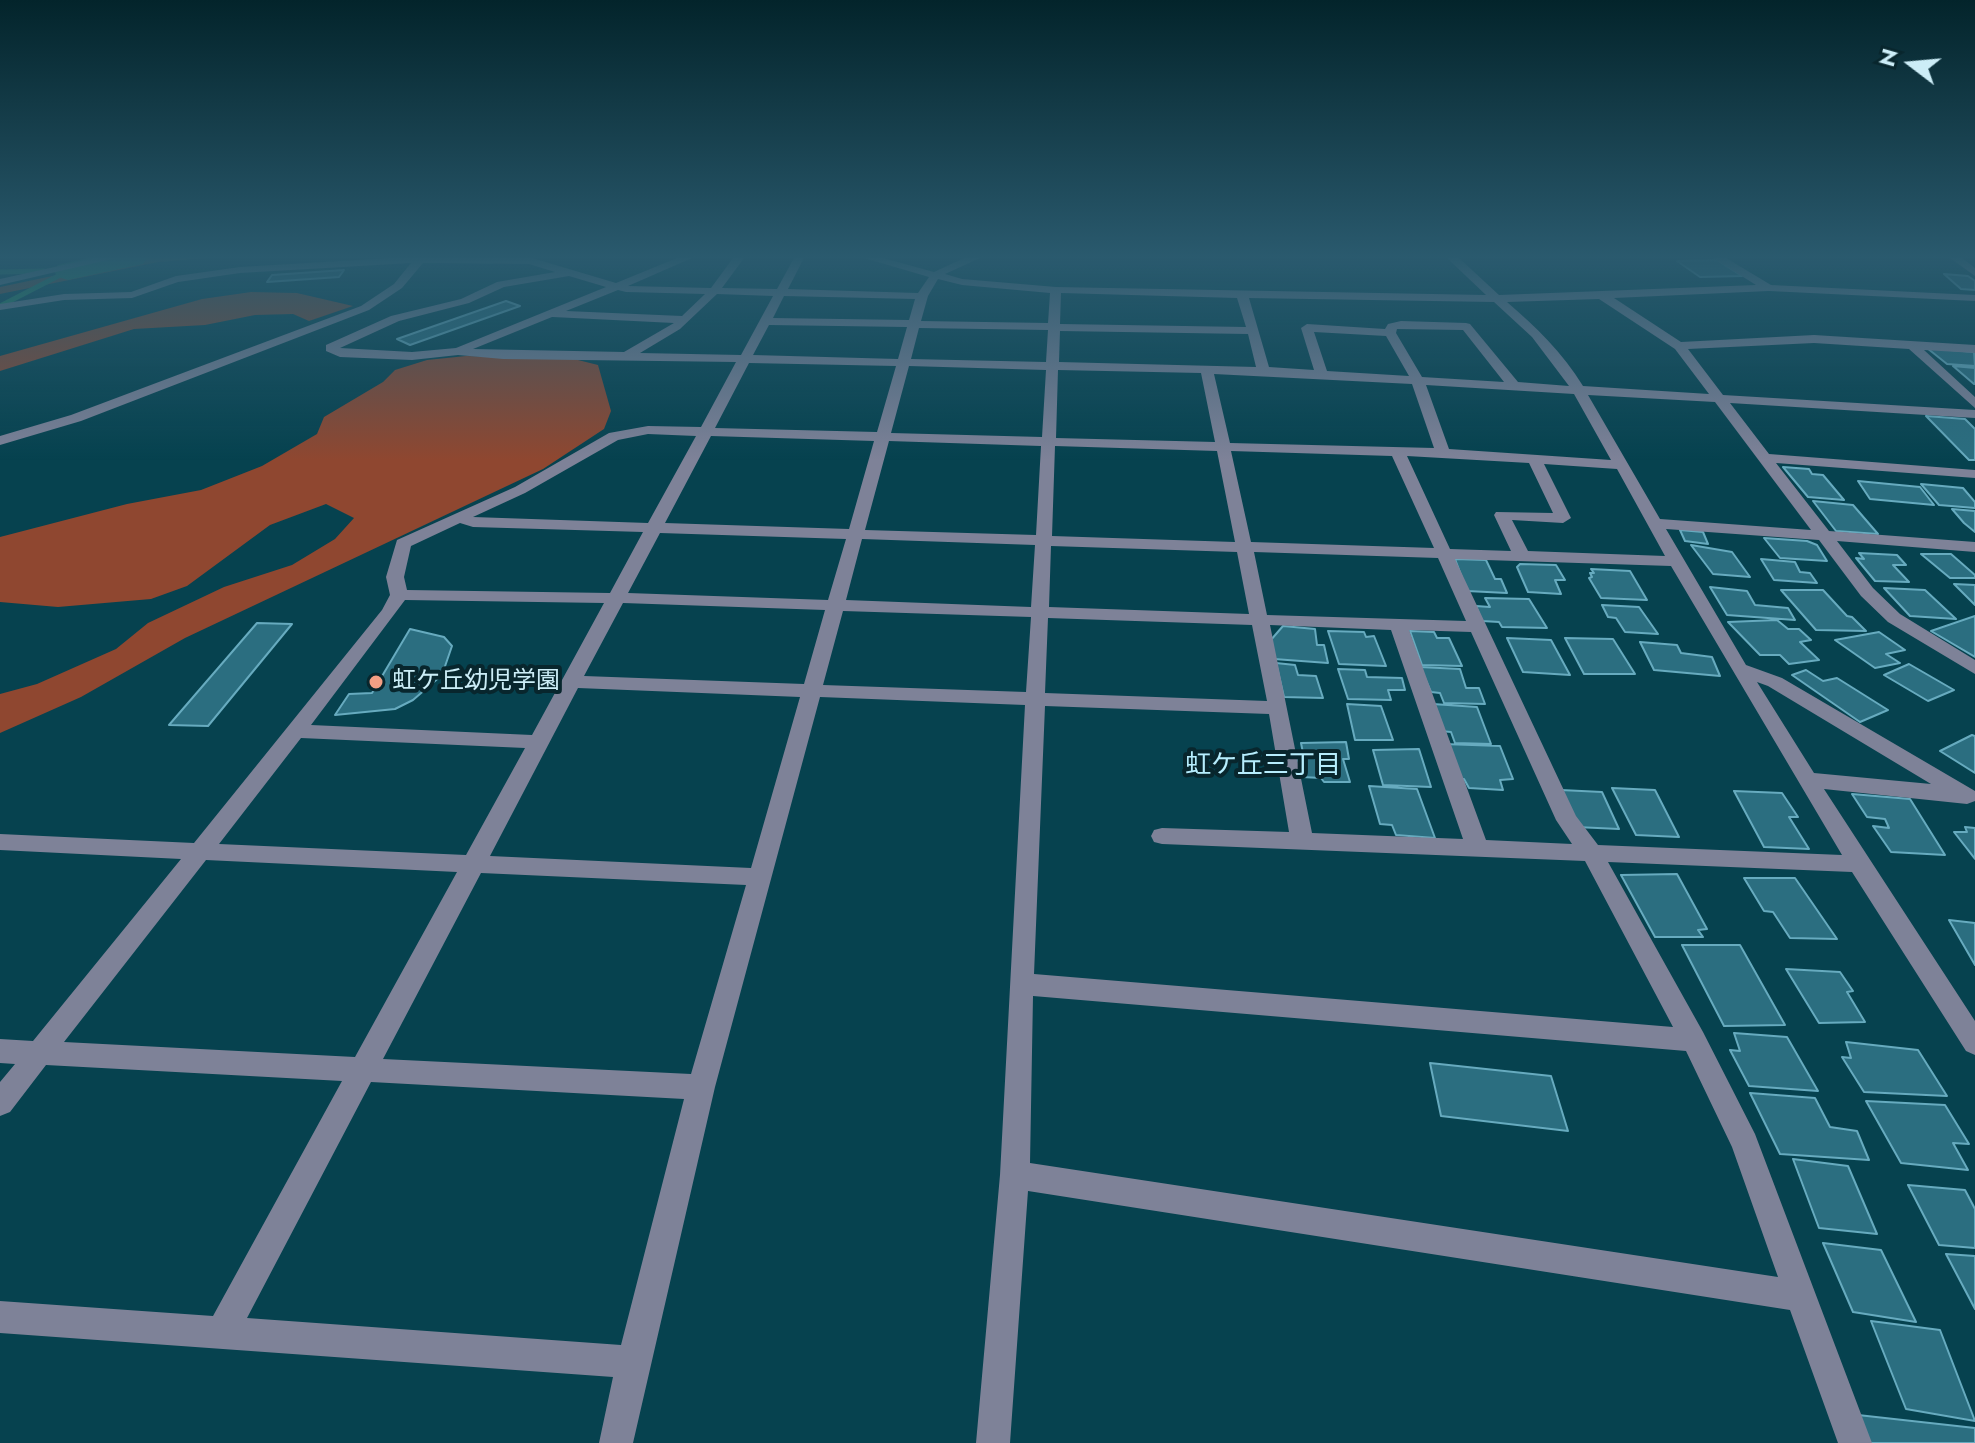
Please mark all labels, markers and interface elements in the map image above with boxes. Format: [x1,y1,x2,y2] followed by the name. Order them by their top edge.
[1871,24,1951,104] north arrow
[1870,45,1906,70] text: N
[392,668,560,696] place label: 虹ケ丘幼児学園
[367,673,385,691] marker: 虹ケ丘幼児学園
[1185,751,1341,783] district label: 虹ケ丘三丁目

